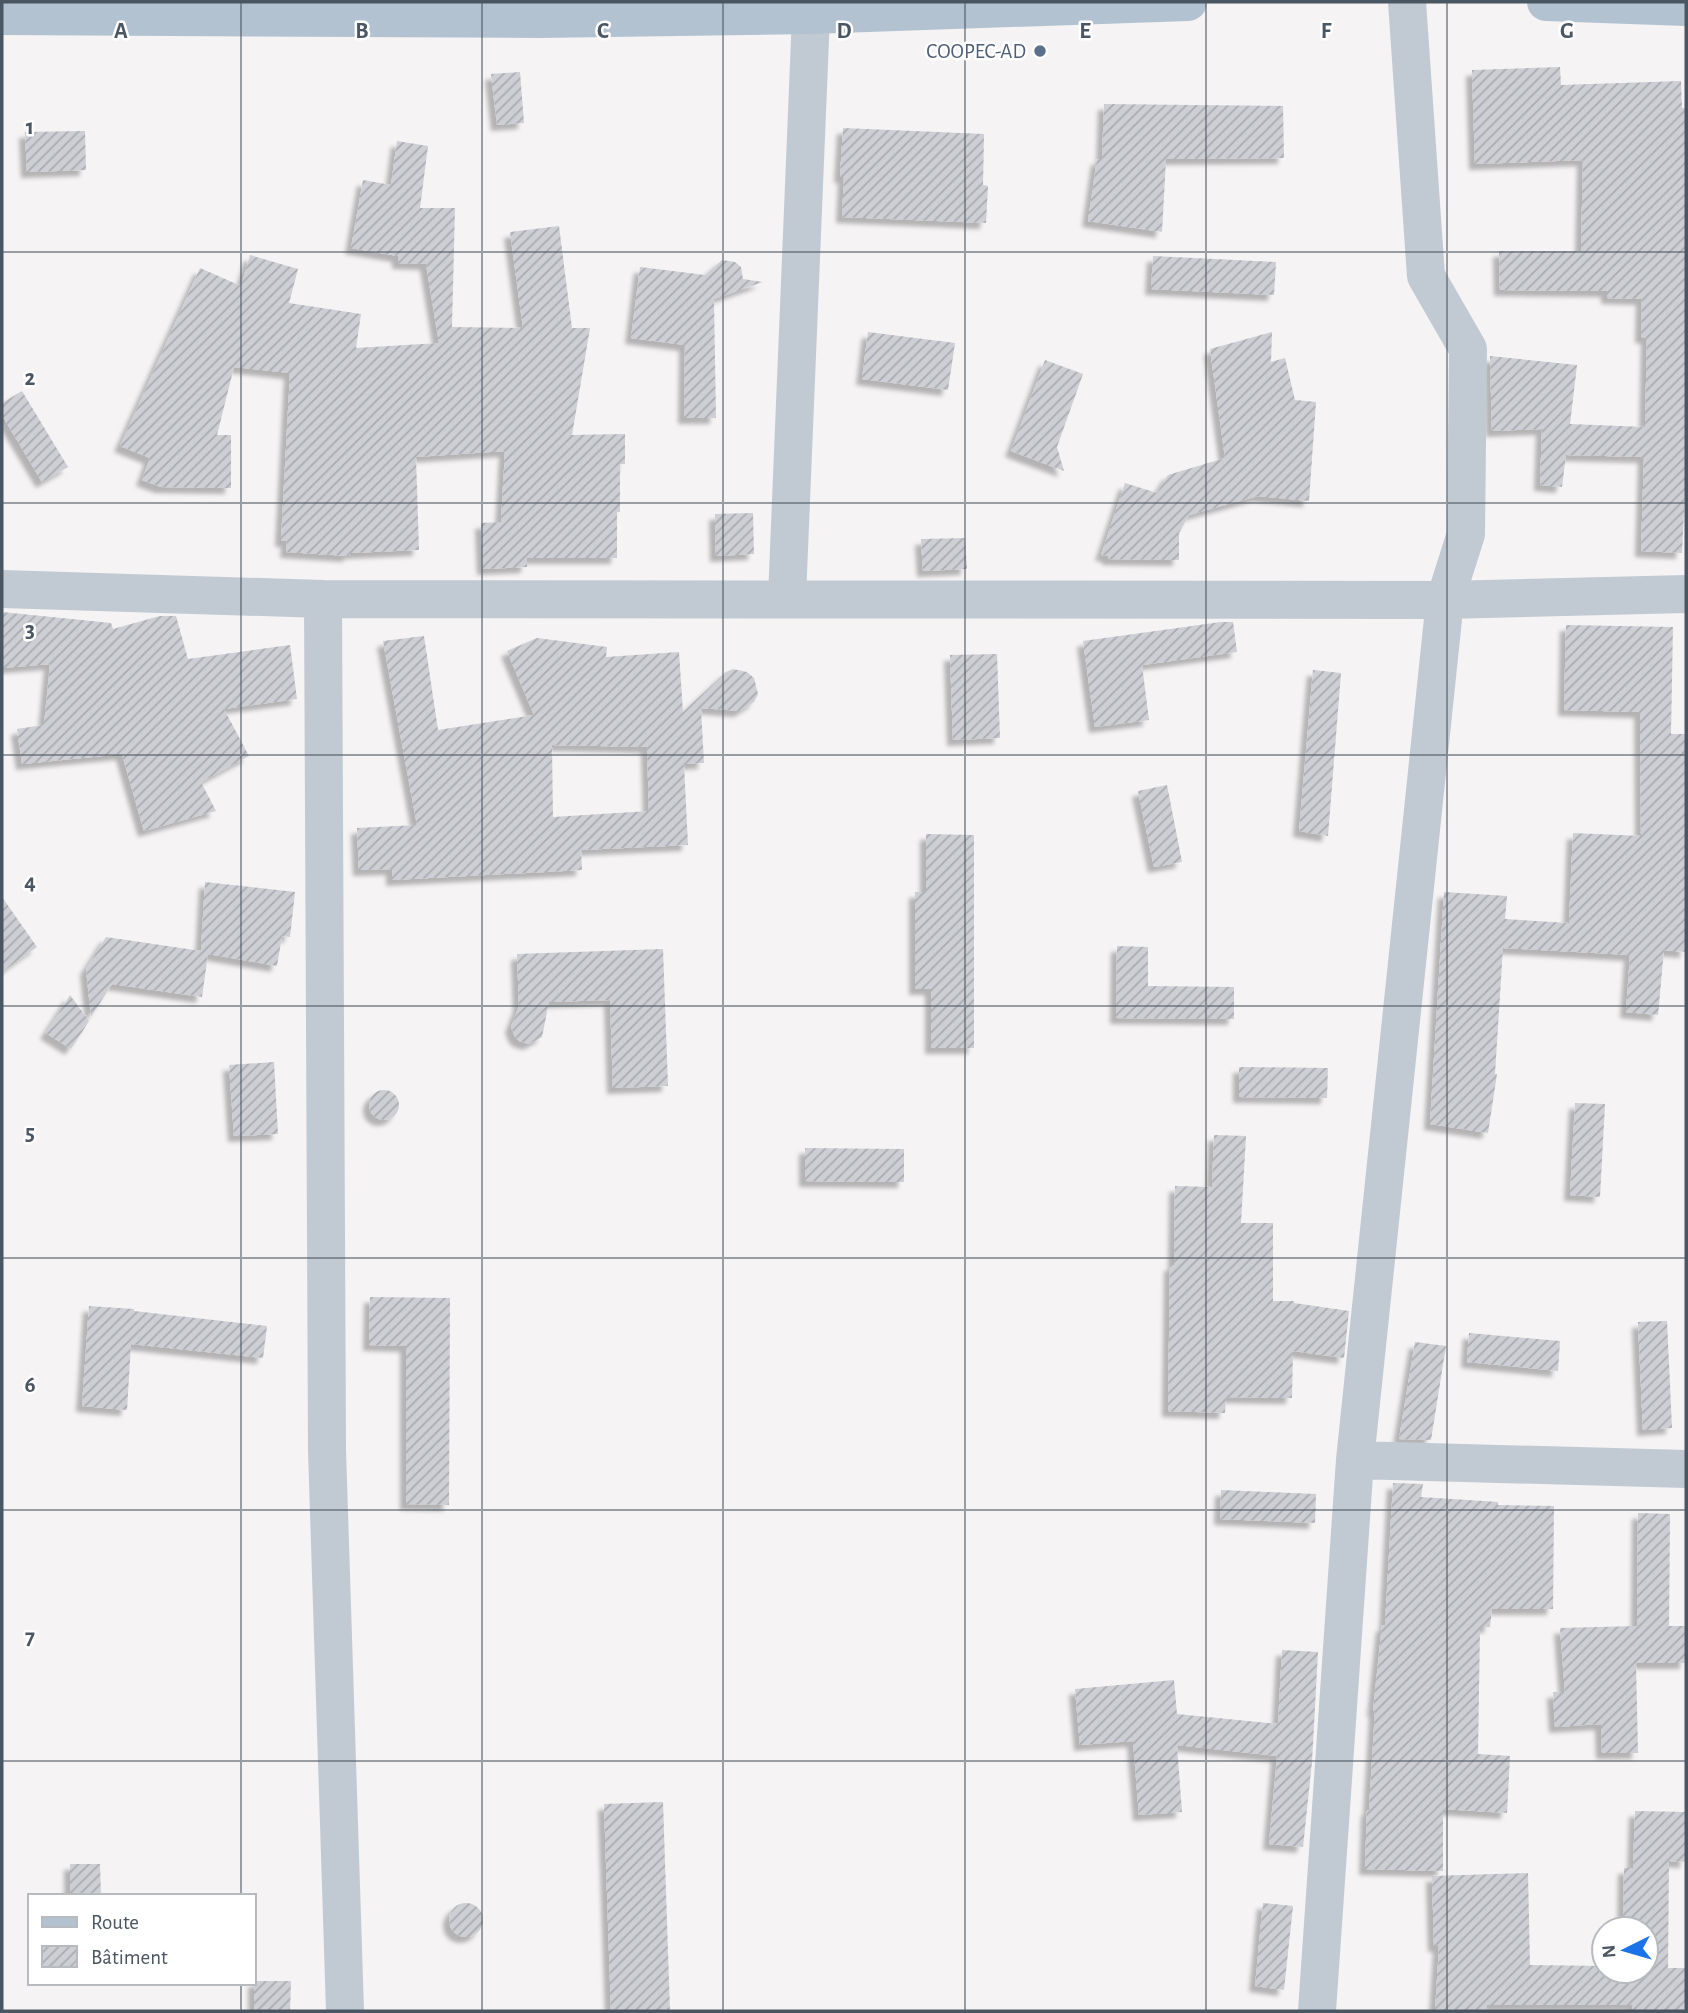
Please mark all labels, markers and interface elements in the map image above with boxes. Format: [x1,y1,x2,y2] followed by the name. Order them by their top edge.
[114,20,128,43] text: A
[355,20,369,43] text: B
[597,20,609,43] text: C
[836,20,852,43] text: D
[1079,20,1091,43] text: E
[1321,20,1332,43] text: F
[1560,20,1574,43] text: G
[926,41,1026,62] place label: COOPEC-AD
[1032,43,1048,59] marker: COOPEC-AD
[26,116,34,139] text: 1
[25,367,36,390] text: 2
[25,619,35,642] text: 3
[24,871,36,894] text: 4
[25,1122,35,1145] text: 5
[24,1374,36,1397] text: 6
[25,1626,35,1649] text: 7
[28,1894,256,1985] legend
[91,1912,139,1933] text: Route
[1590,1915,1660,1985] north arrow
[1600,1944,1620,1959] text: N
[91,1947,168,1968] text: Bâtiment

